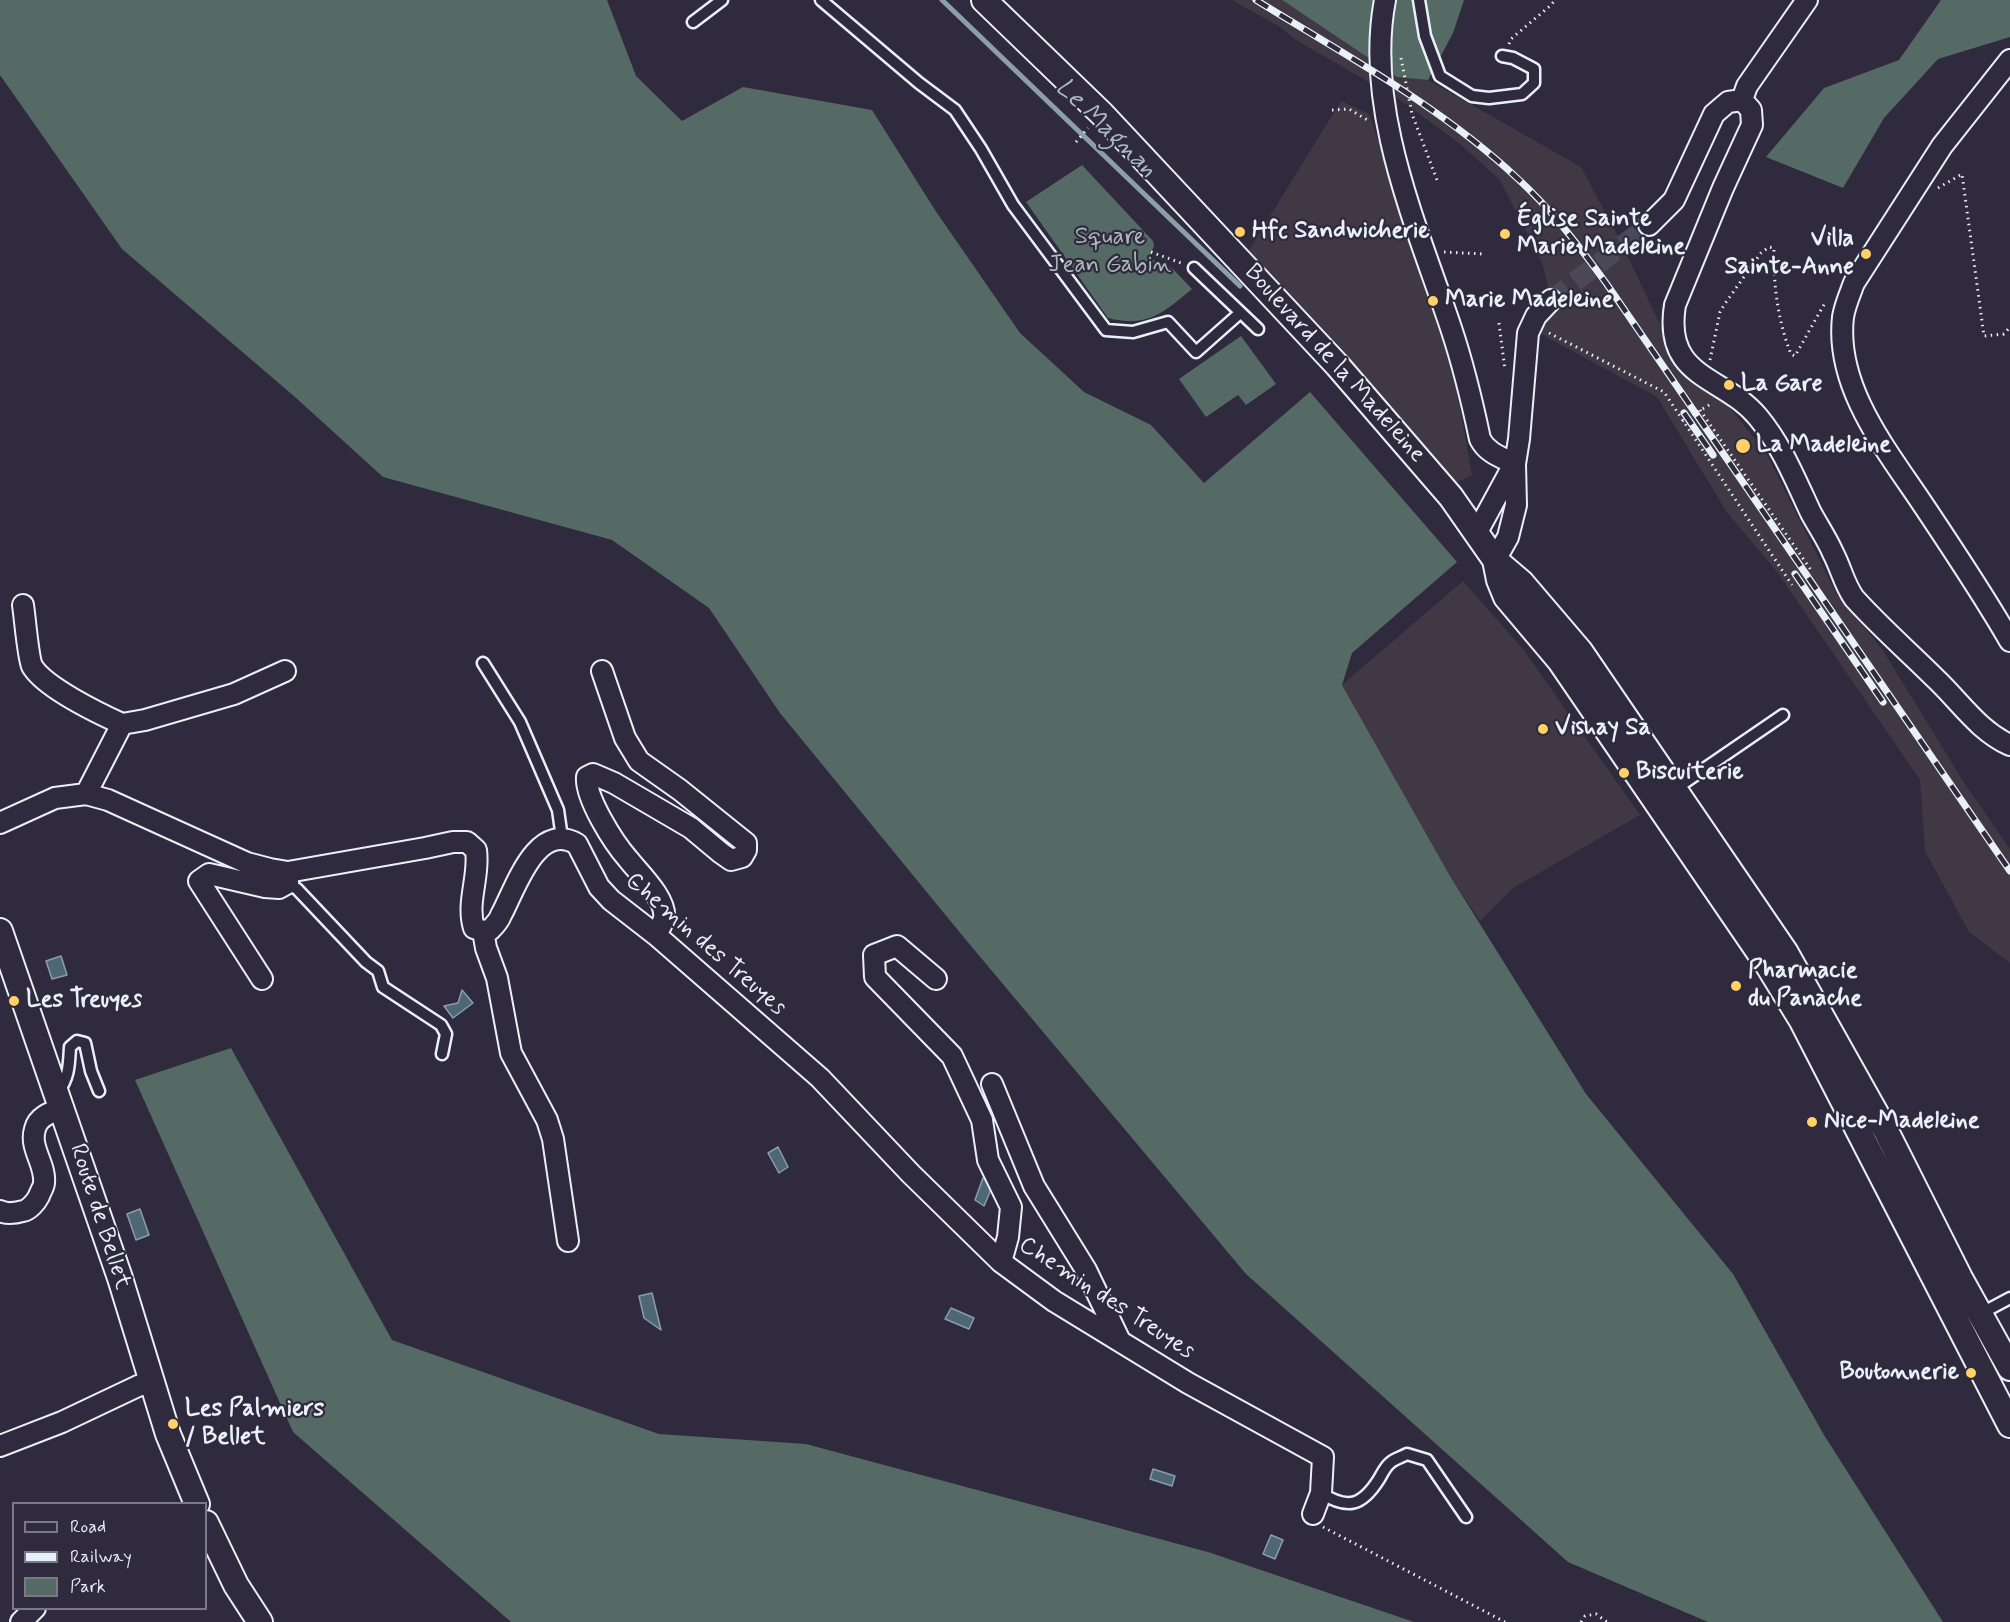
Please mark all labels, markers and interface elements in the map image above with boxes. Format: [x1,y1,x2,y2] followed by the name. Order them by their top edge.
[1048,73,1162,185] water label: Le Magnan
[1517,206,1685,262] place label: Église Sainte Marie Madeleine
[1252,218,1430,246] place label: Hfc Sandwicherie
[1048,224,1172,280] park label: Square Jean Gabin
[1233,225,1247,239] marker: Hfc Sandwicherie
[1724,226,1854,282] place label: Villa Sainte-Anne
[1498,227,1512,241] marker: Église Sainte Marie Madeleine
[1859,247,1873,261] marker: Villa Sainte-Anne
[1237,259,1431,469] street label: Boulevard de la Madeleine
[1445,287,1613,315] place label: Marie Madeleine
[1426,294,1440,308] marker: Marie Madeleine
[1741,371,1823,399] place label: La Gare
[1722,378,1736,392] marker: La Gare
[1756,432,1891,460] place label: La Madeleine
[1734,437,1752,455] marker: La Madeleine
[1555,715,1651,743] place label: Vishay Sa
[1536,722,1550,736] marker: Vishay Sa
[1636,759,1744,787] place label: Biscuiterie
[1617,766,1631,780] marker: Biscuiterie
[619,867,791,1023] street label: Chemin des Treuyes
[1748,958,1862,1014] place label: Pharmacie du Panache
[1729,979,1743,993] marker: Pharmacie du Panache
[26,987,142,1015] place label: Les Treuyes
[7,994,21,1008] marker: Les Treuyes
[1824,1108,1980,1136] place label: Nice-Madeleine
[1805,1115,1819,1129] marker: Nice-Madeleine
[62,1141,136,1293] street label: Route de Bellet
[1013,1231,1199,1367] street label: Chemin des Treuyes
[1839,1359,1959,1387] place label: Boutonnerie
[1964,1366,1978,1380] marker: Boutonnerie
[185,1396,324,1452] place label: Les Palmiers / Bellet
[166,1417,180,1431] marker: Les Palmiers / Bellet
[12,1502,207,1610] legend
[70,1515,106,1539] text: Road
[70,1545,132,1569] text: Railway
[70,1575,106,1599] text: Park

